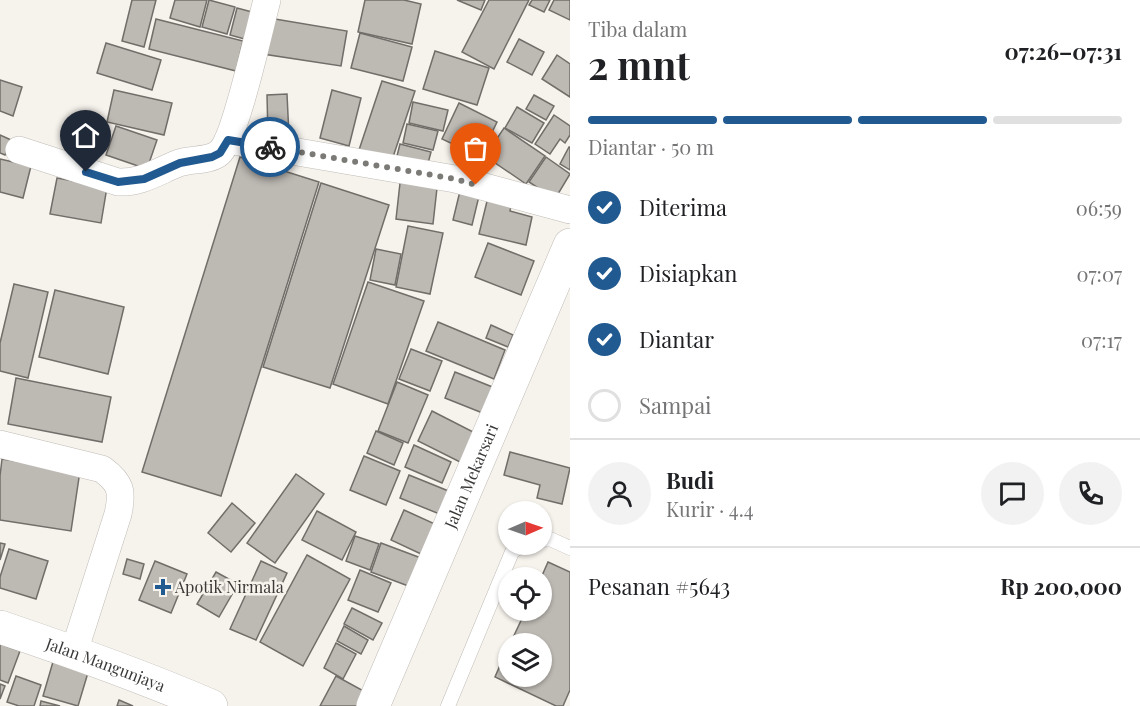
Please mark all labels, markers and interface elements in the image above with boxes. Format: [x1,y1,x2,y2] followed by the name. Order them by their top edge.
[588,15,687,42] text: Tiba dalam
[1005,36,1122,66] text: 07:26–07:31
[588,38,690,90] text: 2 mnt
[60,110,111,172] pin
[240,117,300,177] courier
[69,119,102,152] icon: home
[450,123,501,185] pin
[254,131,287,164] icon: bike
[459,132,492,165] icon: bag
[588,133,714,160] text: Diantar · 50 m
[588,191,621,224] icon: check
[639,192,727,222] text: Diterima
[1076,194,1122,221] text: 06:59
[588,257,621,290] icon: check
[639,258,737,288] text: Disiapkan
[1076,260,1122,287] text: 07:07
[588,323,621,356] icon: check
[639,324,714,354] text: Diantar
[1081,326,1122,353] text: 07:17
[639,390,712,420] text: Sampai
[439,420,502,532] street label: Jalan Mekarsari
[588,462,651,525] button: person
[981,462,1044,525] button: chat
[1059,462,1122,525] button: phone
[666,465,714,495] text: Budi
[666,495,754,522] text: Kurir · 4.4
[498,501,552,555] north arrow
[498,501,552,687] map controls
[498,567,552,621] button: locate
[588,571,730,601] text: Pesanan #5643
[1000,571,1122,601] text: Rp 200,000
[174,576,284,597] place label: Apotik Nirmala
[156,580,170,594] marker: Apotik Nirmala
[42,632,168,696] street label: Jalan Mangunjaya
[498,633,552,687] button: layers

